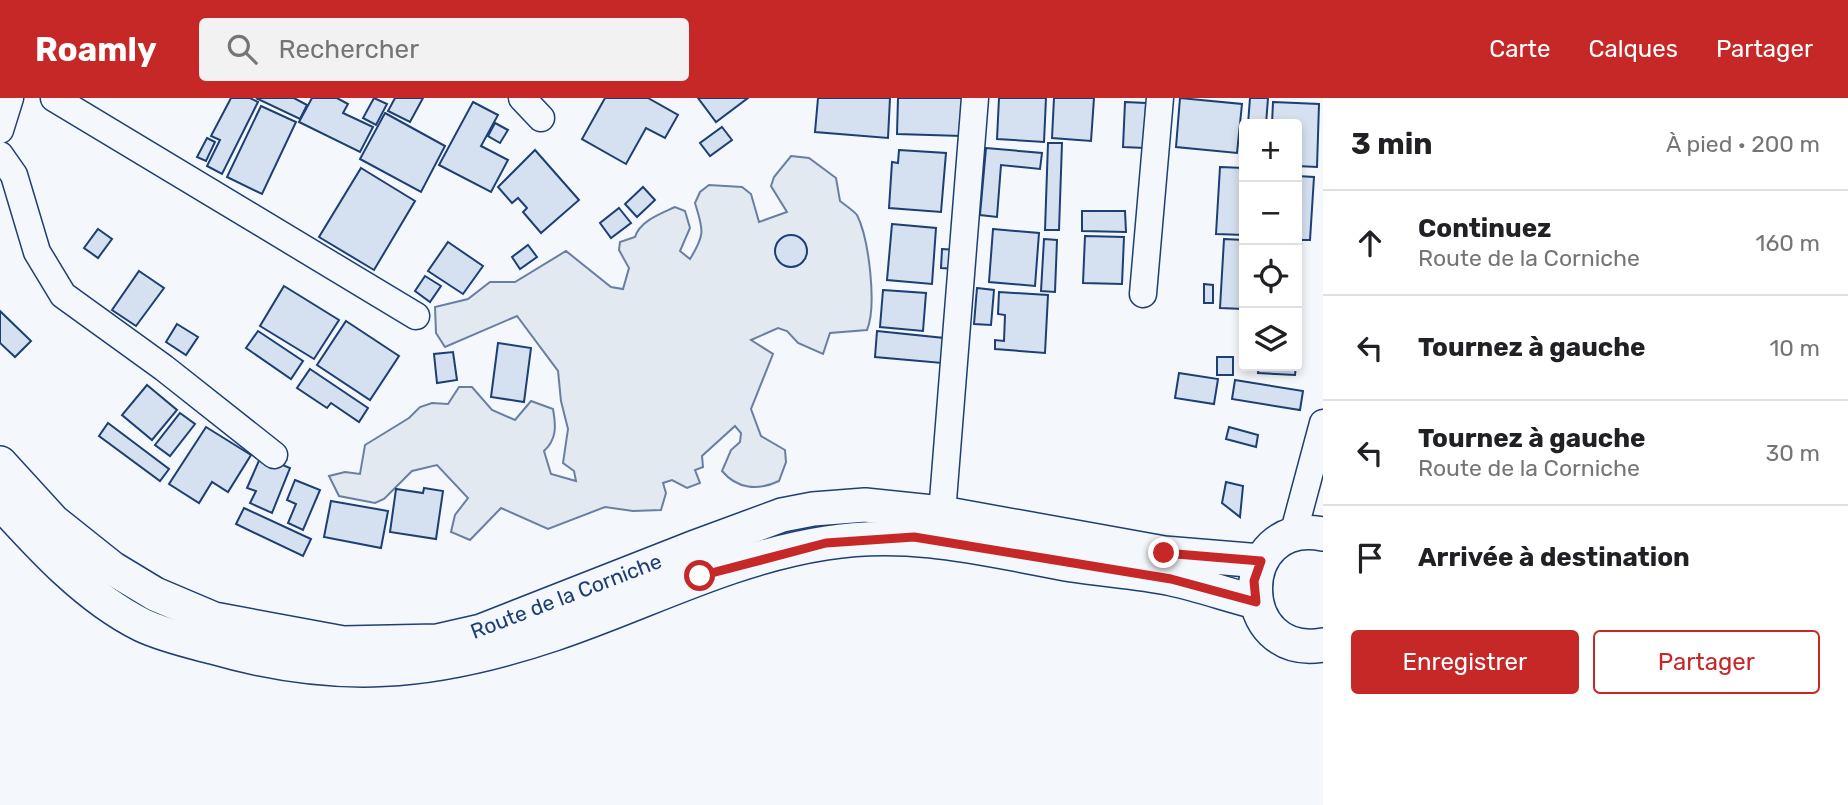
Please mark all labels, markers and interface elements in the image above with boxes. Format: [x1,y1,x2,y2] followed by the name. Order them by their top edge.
[199,18,689,81] search box
[35,30,157,69] text: Roamly
[223,30,261,68] icon: search
[279,34,419,65] text: Rechercher
[1489,35,1550,63] text: Carte
[1588,35,1678,63] text: Calques
[1716,35,1813,63] text: Partager
[1239,119,1302,371] map controls
[1239,119,1302,182] button: +
[1351,126,1433,162] text: 3 min
[1666,130,1820,158] text: À pied · 200 m
[1239,182,1302,245] button: −
[1418,213,1551,244] text: Continuez
[1351,224,1389,262] icon: ahead
[1756,229,1820,257] text: 160 m
[1418,244,1640,272] text: Route de la Corniche
[1239,245,1302,308] button: locate
[1239,308,1302,371] button: layers
[1351,329,1389,367] icon: left
[1418,332,1646,363] text: Tournez à gauche
[1769,334,1820,362] text: 10 m
[1418,423,1646,454] text: Tournez à gauche
[1351,434,1389,472] icon: left
[1765,439,1820,467] text: 30 m
[1418,454,1640,482] text: Route de la Corniche
[1148,537,1179,568] route end
[1351,539,1389,577] icon: arrive
[1418,542,1690,573] text: Arrivée à destination
[467,548,665,644] street label: Route de la Corniche
[684,560,715,591] route start
[1351,630,1579,694] button: Enregistrer
[1593,630,1820,694] button: Partager

